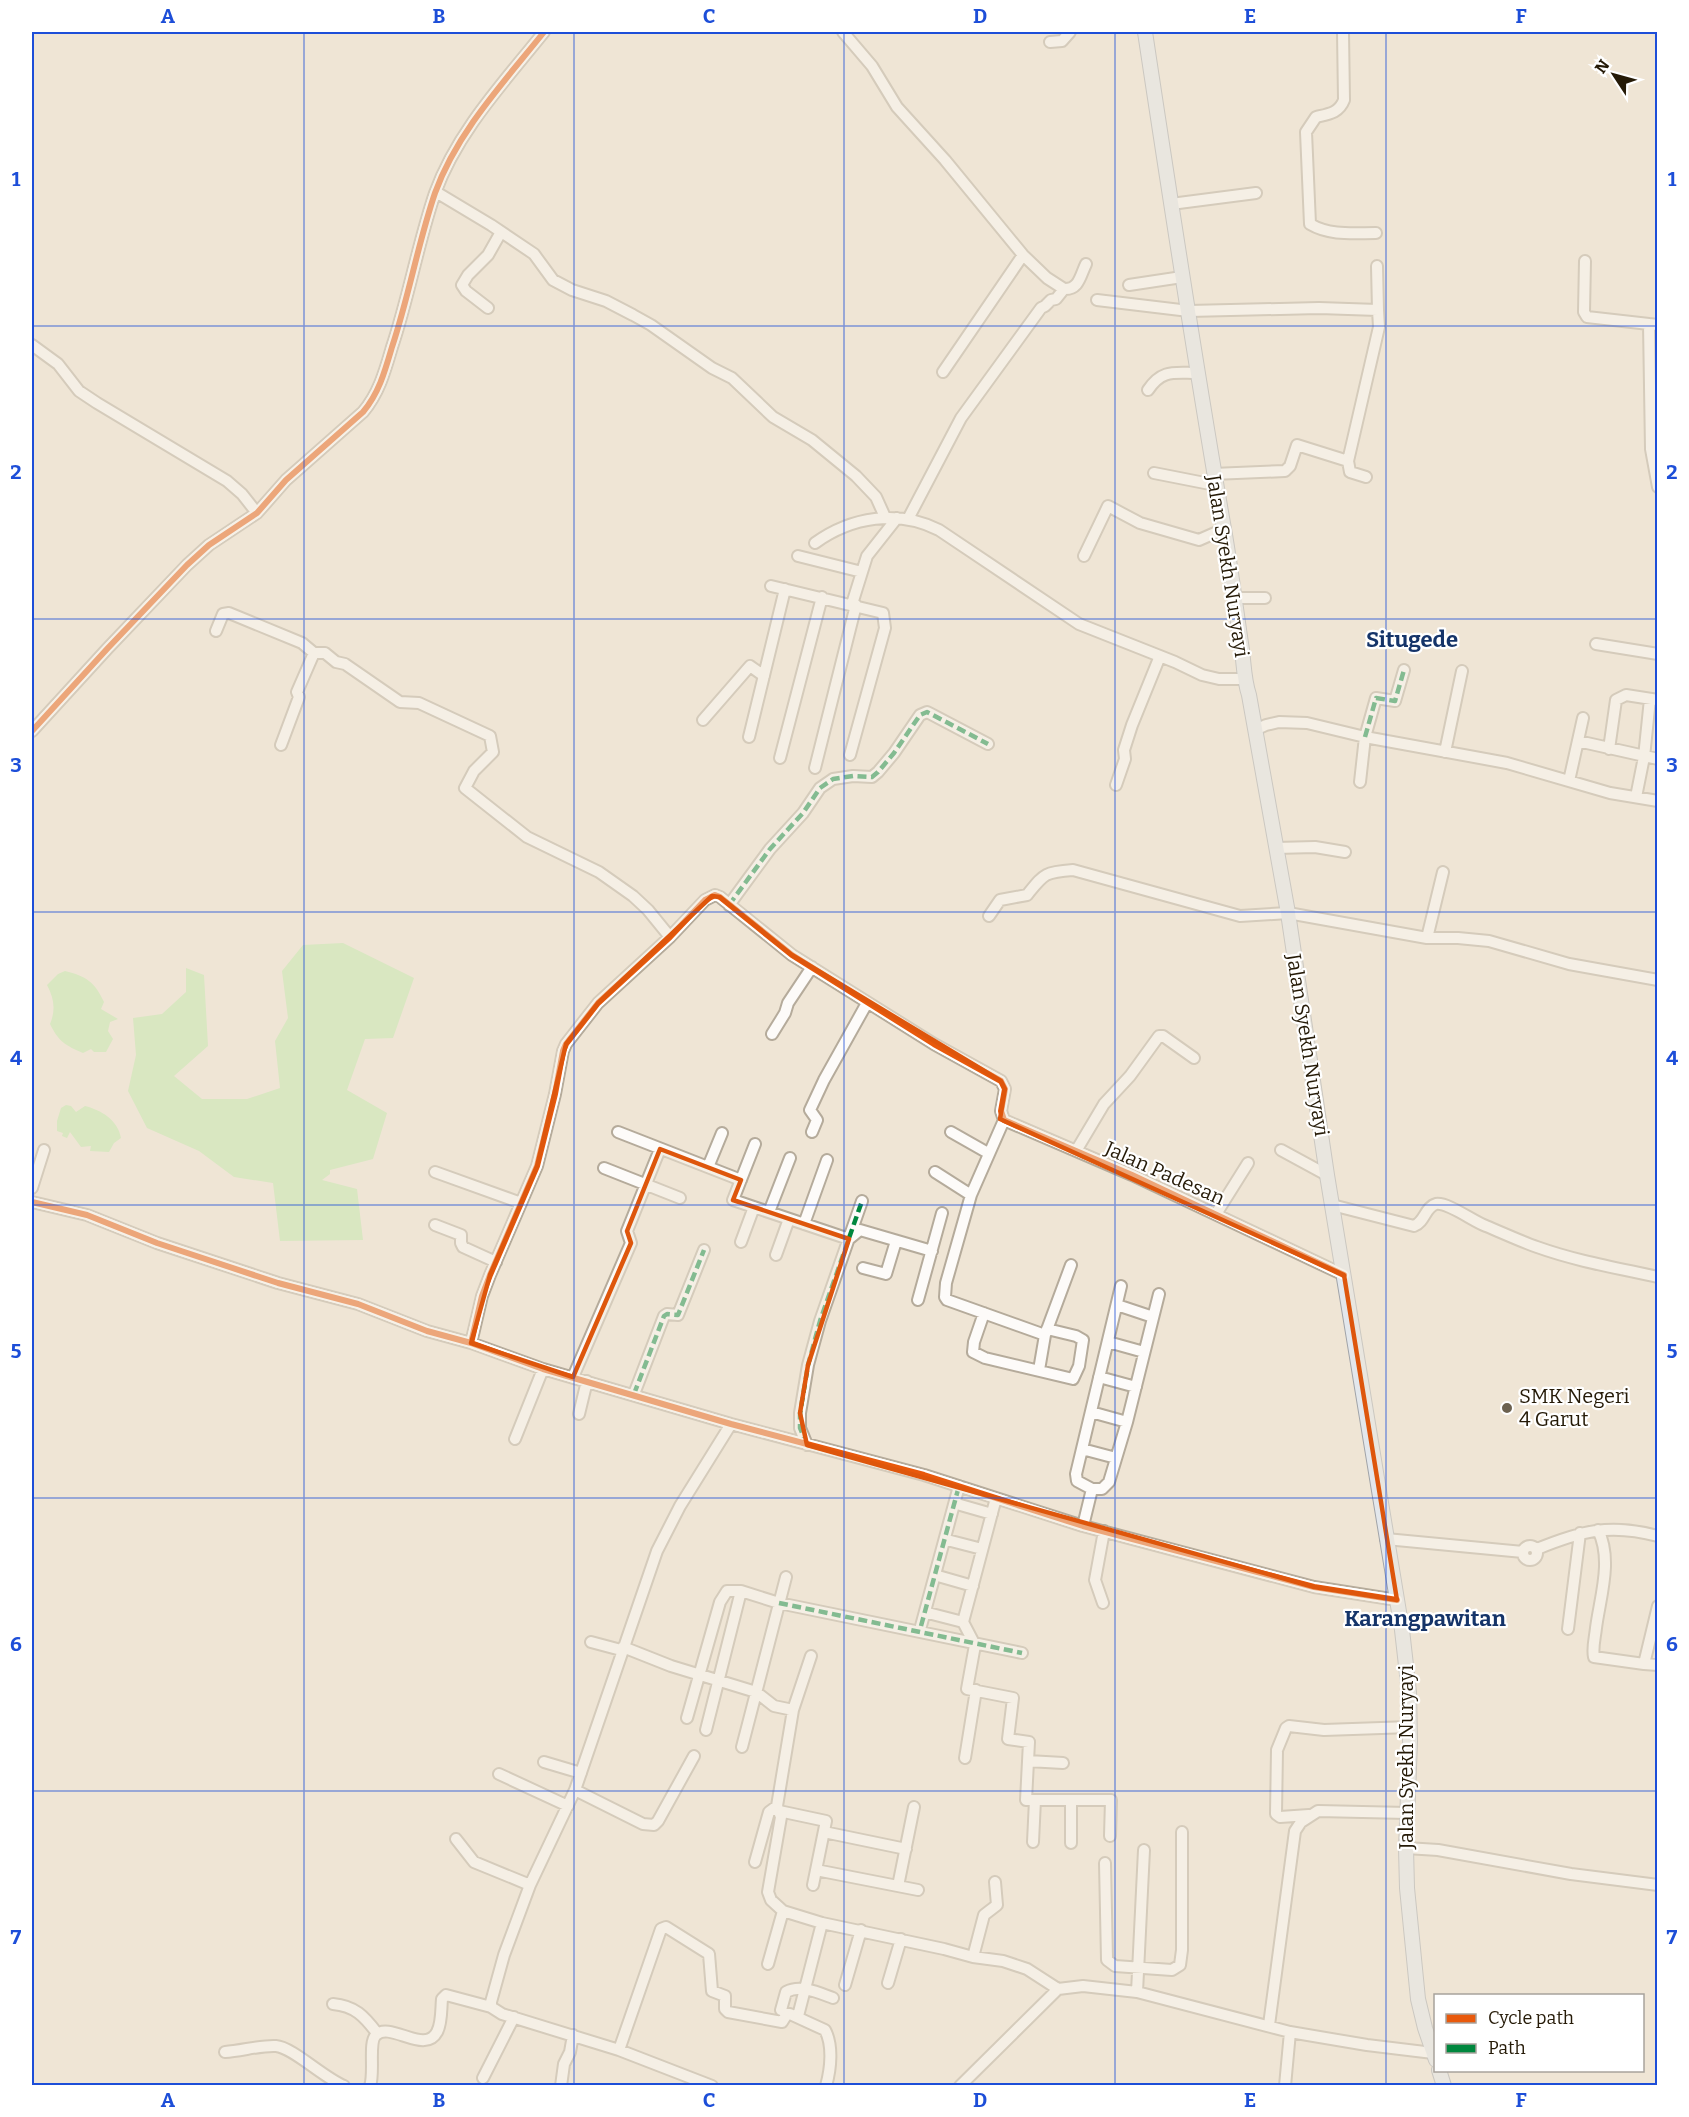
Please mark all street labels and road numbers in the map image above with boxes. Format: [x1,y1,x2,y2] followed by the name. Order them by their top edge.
[1202,472,1254,659] street label: Jalan Syekh Nuryayi
[1282,951,1334,1138] street label: Jalan Syekh Nuryayi
[1100,1135,1229,1210] street label: Jalan Padesan
[1394,1665,1418,1850] street label: Jalan Syekh Nuryayi

